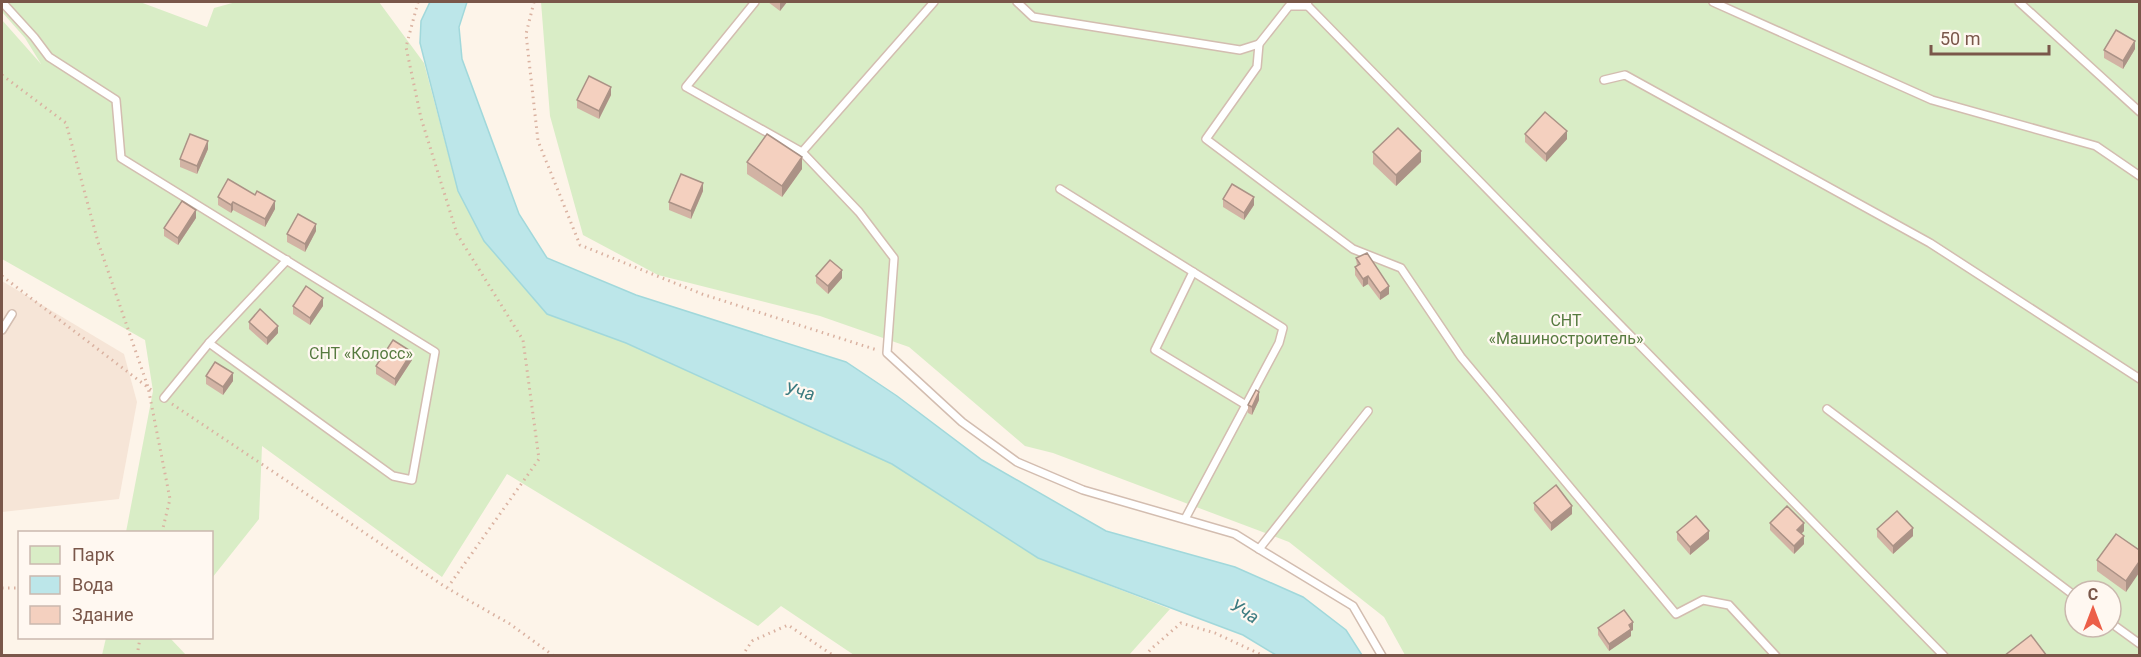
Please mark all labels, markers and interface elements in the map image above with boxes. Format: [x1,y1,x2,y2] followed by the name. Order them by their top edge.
[1931,18,2050,56] scale bar
[1940,28,1980,49] text: 50 m
[1488,311,1644,348] park label: СНТ «Машиностроитель»
[309,344,413,363] park label: СНТ «Колосс»
[783,378,817,404] water label: Уча
[18,531,213,639] legend
[72,544,115,565] text: Парк
[72,574,114,595] text: Вода
[2063,579,2123,639] north arrow
[2088,585,2098,604] text: С
[1227,594,1263,628] water label: Уча
[72,604,134,625] text: Здание

